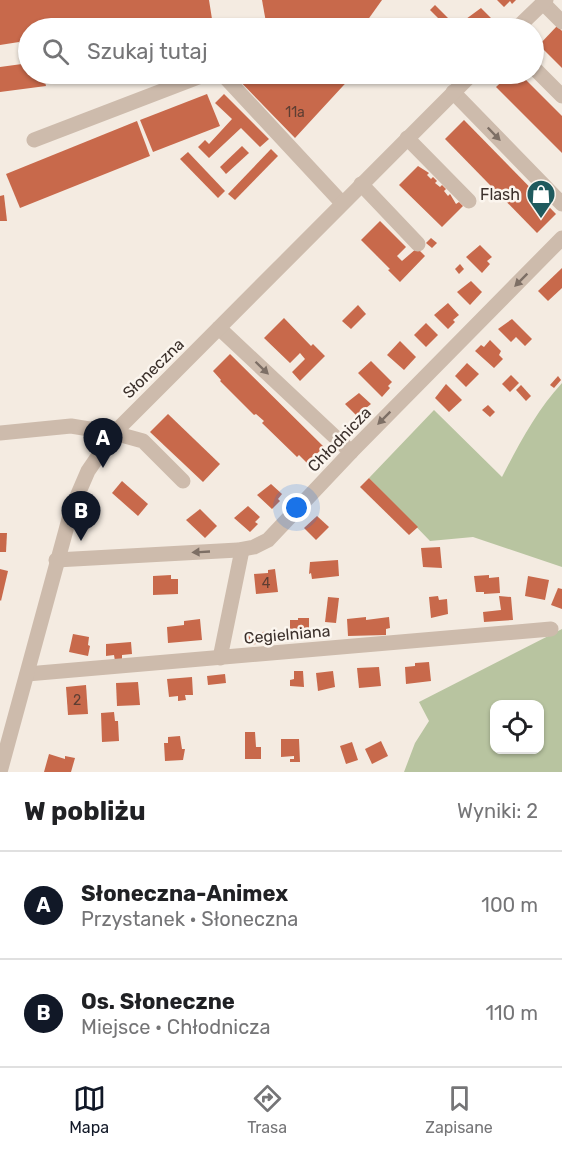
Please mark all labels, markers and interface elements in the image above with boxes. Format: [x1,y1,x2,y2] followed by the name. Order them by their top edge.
[18,18,544,84] search box
[39,35,72,68] icon: search
[87,38,208,65] text: Szukaj tutaj
[285,104,305,121] house number: 11a
[486,126,500,140] one-way arrow
[525,178,557,220] shop icon: Flash
[480,185,520,204] place label: Flash
[514,272,528,287] one-way arrow
[119,335,188,402] street label: Słoneczna
[254,361,269,375] one-way arrow
[304,403,375,476] street label: Chłodnicza
[377,411,391,426] one-way arrow
[84,418,122,468] pin: A
[62,492,100,541] pin: B
[282,493,311,522] your location
[192,548,211,557] one-way arrow
[262,575,271,592] house number: 4
[243,621,331,648] street label: Cegielniana
[73,692,81,709] house number: 2
[490,700,544,754] map controls
[490,700,544,754] button: locate
[24,796,146,827] text: W pobliżu
[457,799,538,823] text: Wyniki: 2
[81,880,288,907] text: Słoneczna-Animex
[36,893,51,917] text: A
[481,893,538,917] text: 100 m
[81,907,298,931] text: Przystanek · Słoneczna
[81,988,235,1015] text: Os. Słoneczne
[36,1001,51,1025] text: B
[486,1001,538,1025] text: 110 m
[81,1015,270,1039] text: Miejsce · Chłodnicza
[69,1082,109,1137] tab: Mapa
[247,1082,287,1137] tab: Trasa
[425,1082,493,1137] tab: Zapisane

